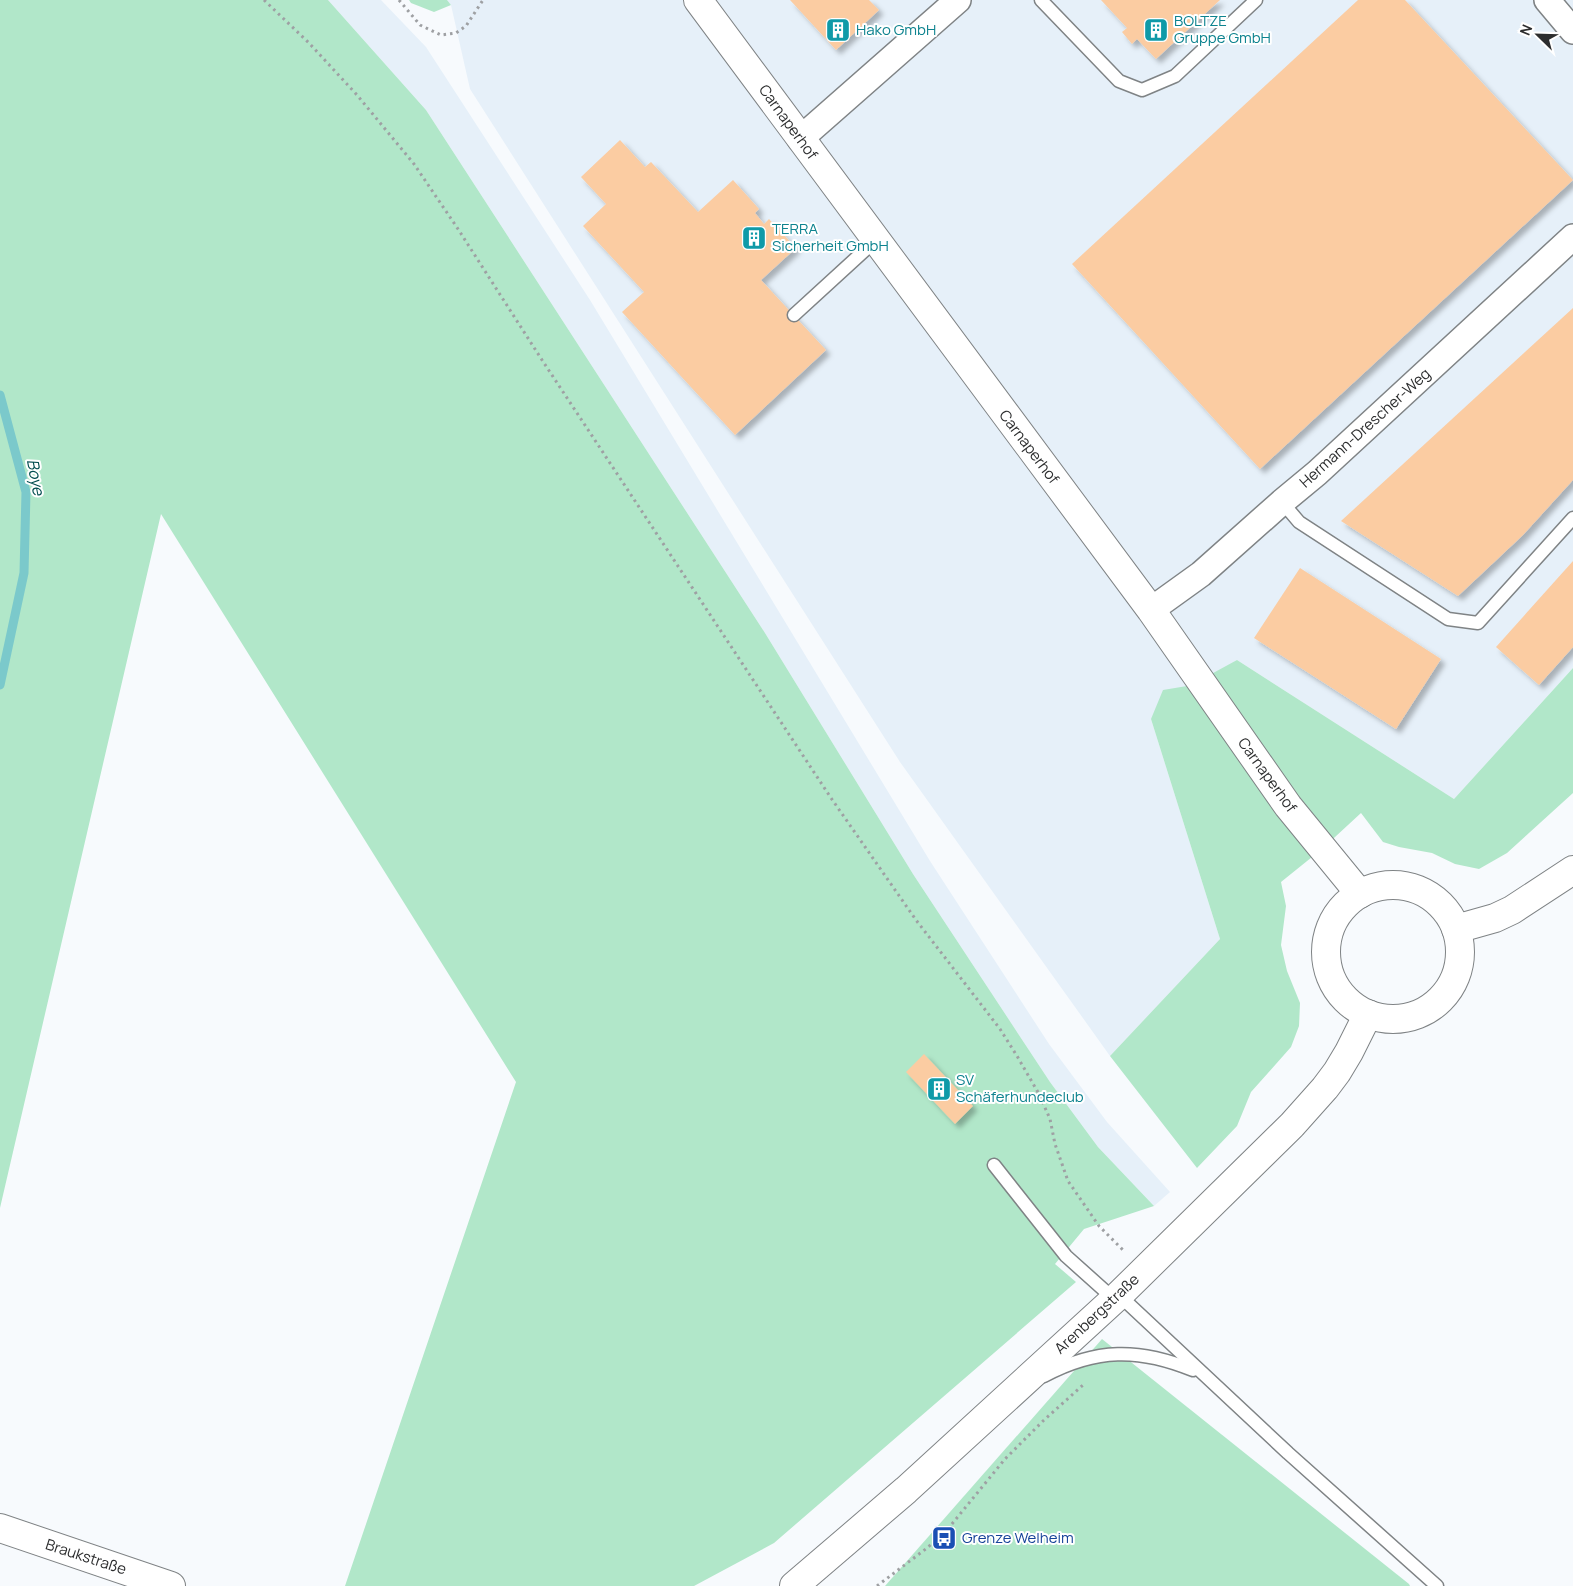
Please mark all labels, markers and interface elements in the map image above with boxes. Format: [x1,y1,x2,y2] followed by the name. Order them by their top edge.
[1174,10,1271,48] place label: BOLTZE Gruppe GmbH
[1513,10,1563,60] north arrow
[825,17,851,43] building icon: Hako GmbH
[1143,17,1169,43] building icon: BOLTZE Gruppe GmbH
[856,19,936,40] place label: Hako GmbH
[1515,21,1536,38] text: N
[754,80,823,164] street label: Carnaperhof
[772,218,889,256] place label: TERRA Sicherheit GmbH
[741,225,767,251] building icon: TERRA Sicherheit GmbH
[1295,363,1435,492] street label: Hermann-Drescher-Weg
[995,405,1065,489] street label: Carnaperhof
[22,457,51,499] water label: Boye
[1233,733,1302,817] street label: Carnaperhof
[956,1069,1084,1107] place label: SV Schäferhundeclub
[926,1076,952,1102] building icon: SV Schäferhundeclub
[1050,1269,1144,1358] street label: Arenbergstraße
[931,1525,957,1551] bus stop icon: Grenze Welheim
[962,1527,1074,1548] place label: Grenze Welheim
[43,1534,130,1580] street label: Braukstraße

